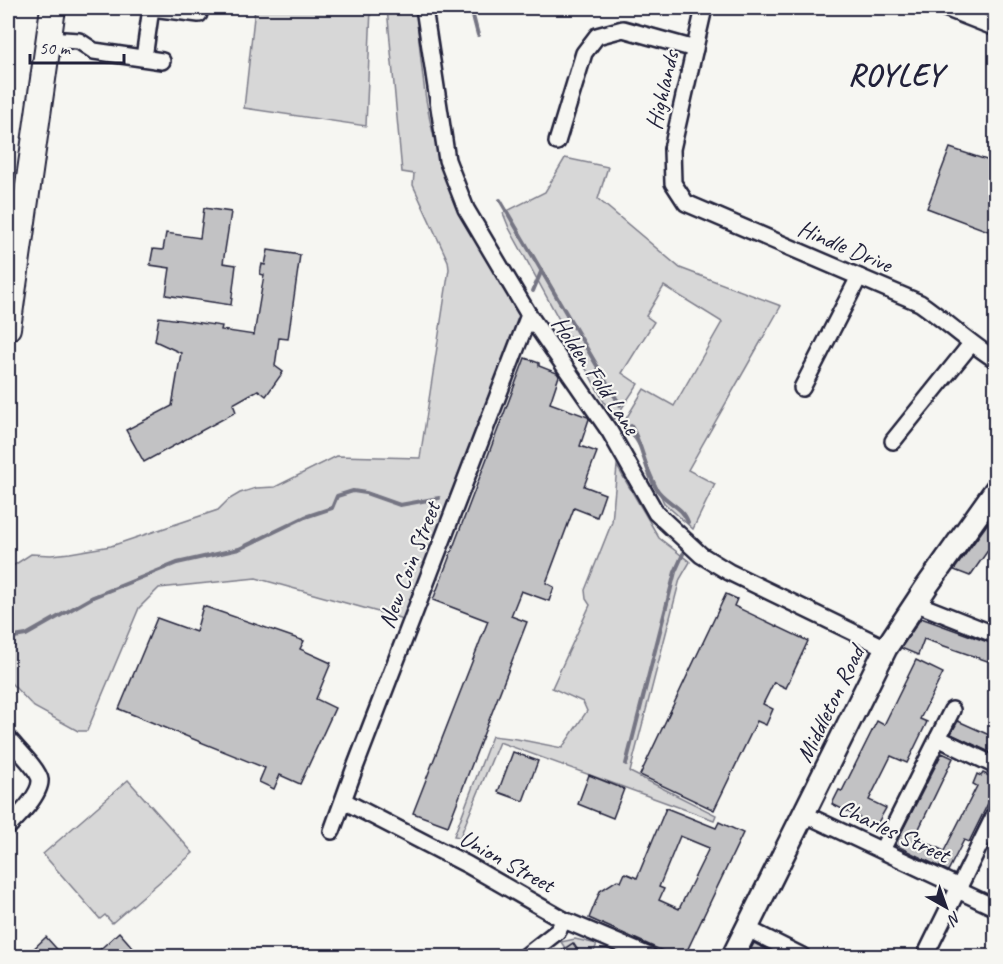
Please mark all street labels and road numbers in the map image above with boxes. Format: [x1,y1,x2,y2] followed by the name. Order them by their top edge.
[638,46,686,132] street label: Highlands
[794,213,899,280] street label: Hindle Drive
[545,310,648,442] street label: Holden Fold Lane
[371,496,448,633] street label: New Coin Street
[789,638,873,767] street label: Middleton Road
[834,792,956,871] street label: Charles Street
[454,823,561,900] street label: Union Street

